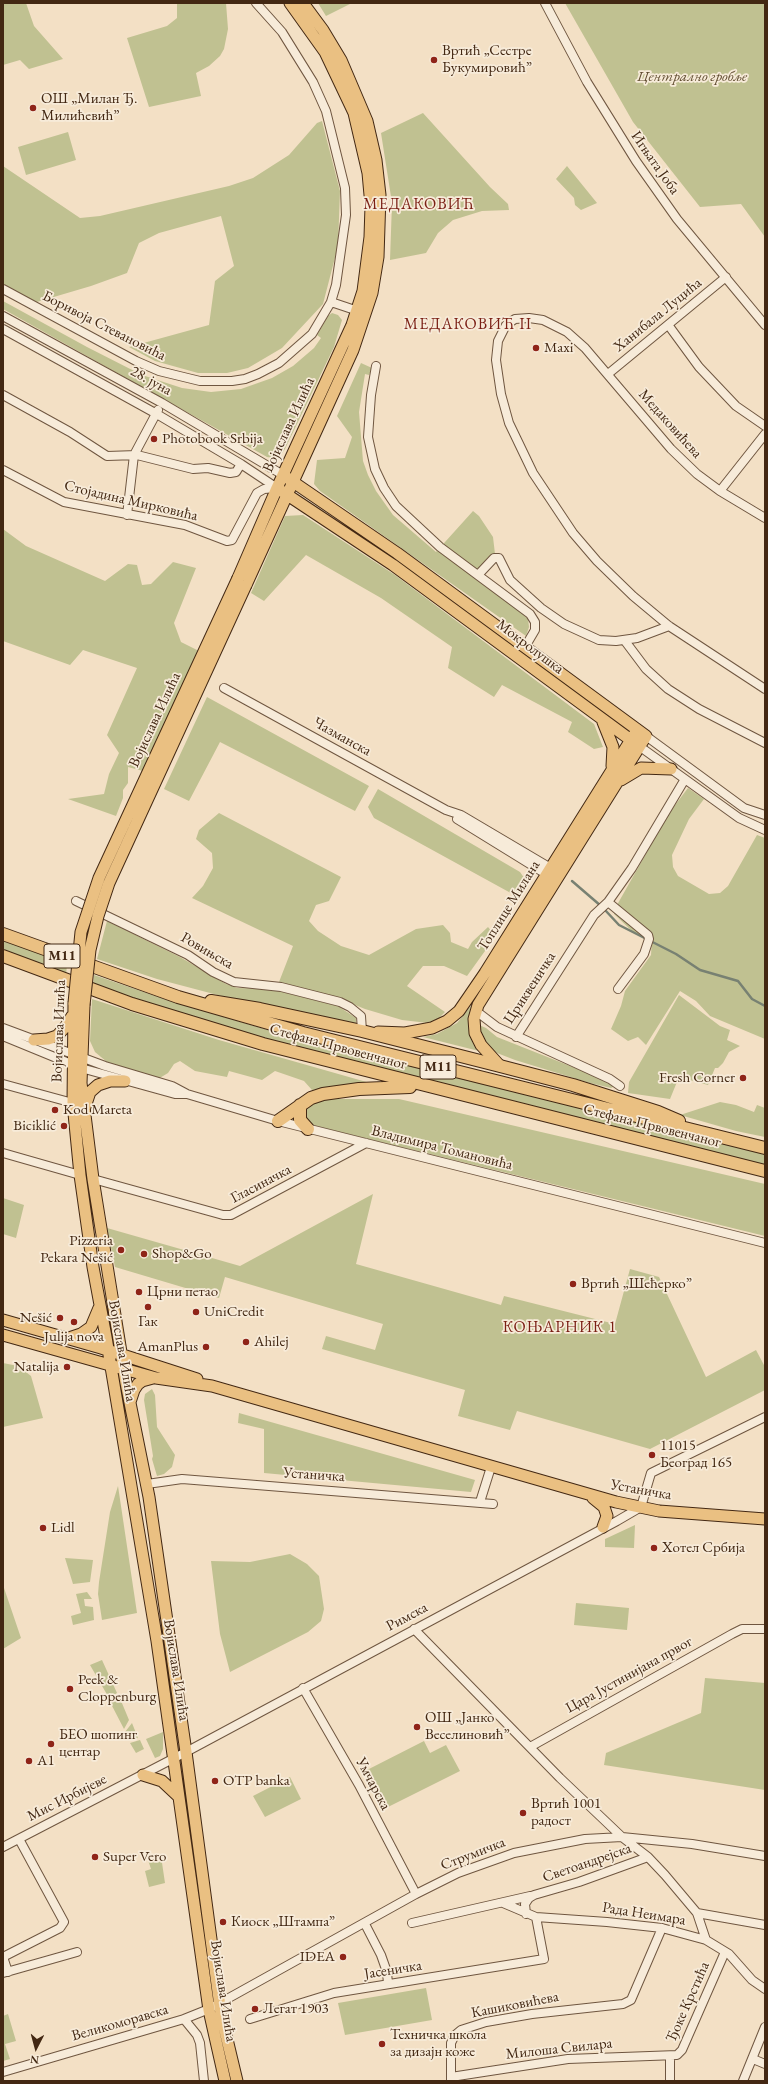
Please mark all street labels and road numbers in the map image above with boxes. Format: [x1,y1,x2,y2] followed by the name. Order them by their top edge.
[627,128,683,198] street label: Игњата Јоба
[610,274,706,356] street label: Ханибала Луцића
[39,287,169,365] street label: Боривоја Стевановића
[127,362,175,400] street label: 28. јуна
[259,375,319,475] street label: Војислава Илића
[634,386,706,462] street label: Медаковићева
[62,477,200,525] street label: Стојадина Мирковића
[493,616,567,678] street label: Мокролушка
[125,670,185,770] street label: Војислава Илића
[310,714,374,760] street label: Чазманска
[474,857,544,955] street label: Топлице Милана
[178,929,236,973] street label: Ровињска
[44,944,80,968] road number: M11
[500,949,560,1027] street label: Цриквеничка
[48,979,70,1083] street label: Војислава Илића
[268,1020,408,1074] street label: Стефана Првовенчаног
[420,1055,456,1079] road number: M11
[581,1100,723,1152] street label: Стефана Првовенчаног
[370,1122,514,1174] street label: Владимира Томановића
[228,1161,294,1207] street label: Гласиначка
[104,1299,140,1403] street label: Војислава Илића
[283,1464,345,1486] street label: Устаничка
[609,1476,673,1504] street label: Устаничка
[383,1599,431,1635] street label: Римска
[159,1618,193,1722] street label: Војислава Илића
[563,1633,695,1717] street label: Цара Јустинијана првог
[352,1755,394,1813] street label: Умчарска
[24,1770,110,1826] street label: Мис Ирбијеве
[438,1833,508,1875] street label: Струмичка
[540,1839,634,1887] street label: Светоандрејска
[601,1899,687,1929] street label: Рада Неимара
[206,1939,240,2043] street label: Војислава Илића
[363,1957,423,1983] street label: Јасеничка
[662,1959,714,2045] street label: Ђоке Крстића
[470,1988,560,2022] street label: Кашиковићева
[70,2001,170,2045] street label: Великоморавска
[505,2034,613,2064] street label: Милоша Свилара

